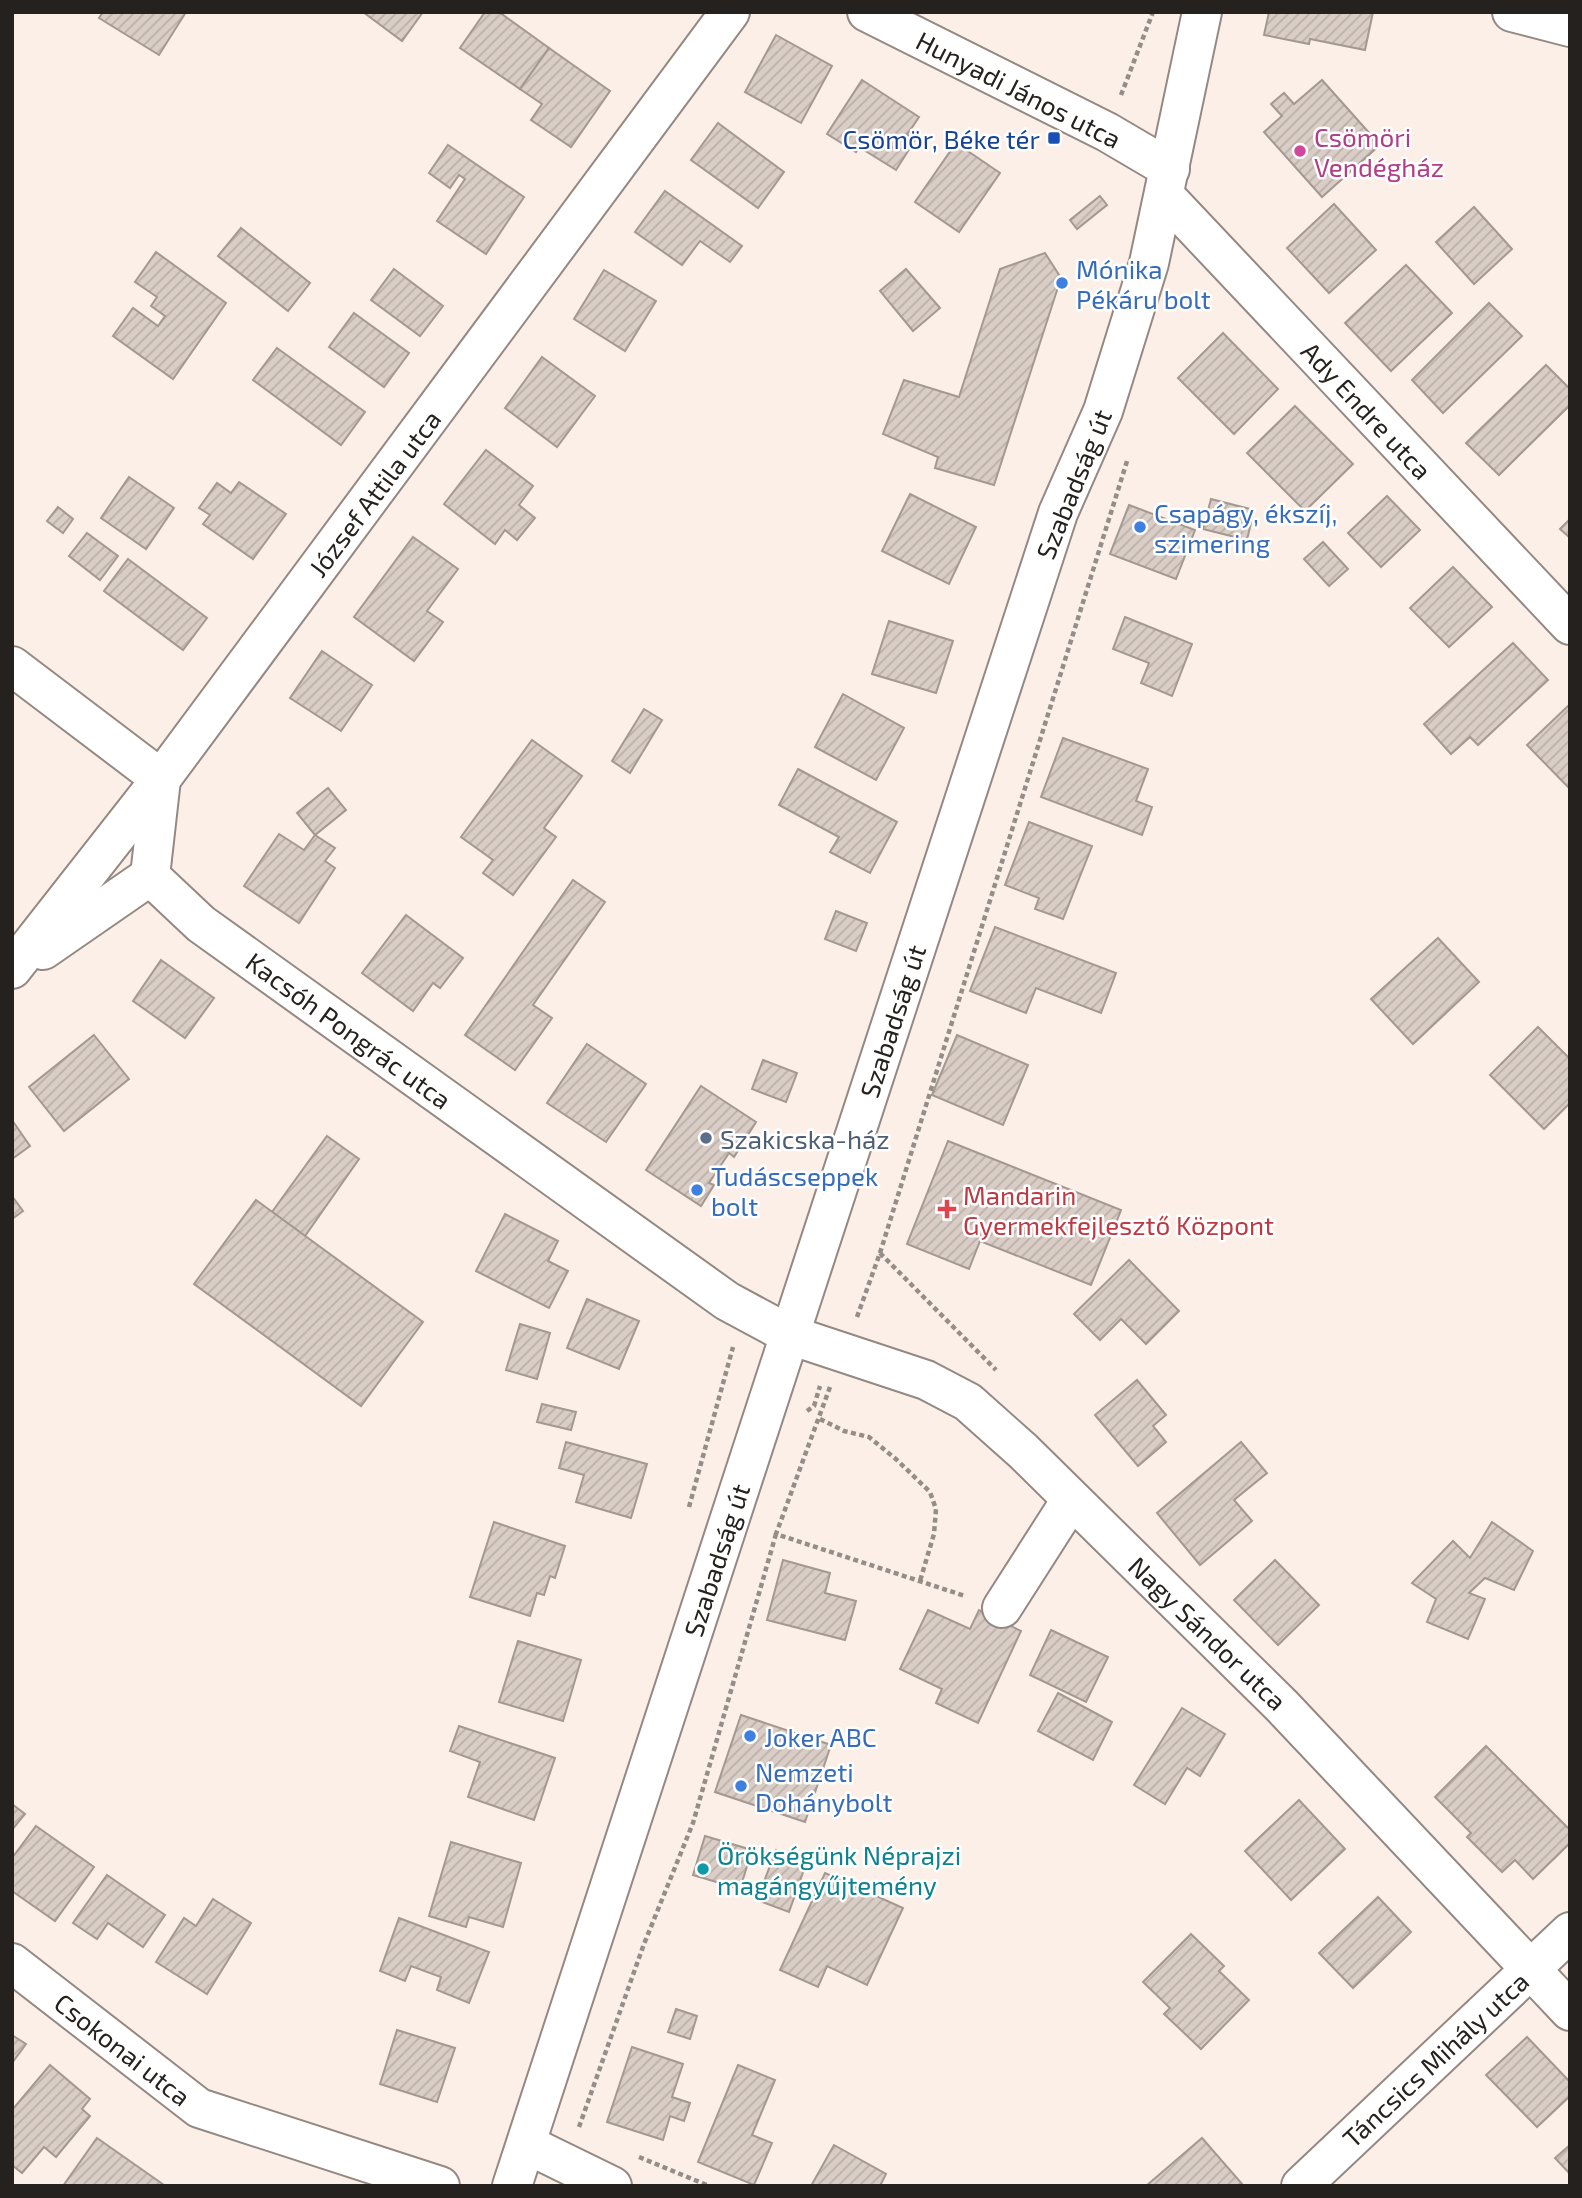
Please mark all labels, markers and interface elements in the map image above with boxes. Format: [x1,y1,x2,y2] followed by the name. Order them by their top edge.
[911,24,1127,154] street label: Hunyadi János utca
[1314,121,1444,182] place label: Csömöri Vendégház
[842,123,1040,154] place label: Csömör, Béke tér
[1046,130,1062,146] marker: Csömör, Béke tér
[1292,143,1308,159] marker: Csömöri Vendégház
[1076,253,1211,314] place label: Mónika Pékáru bolt
[1054,275,1070,291] marker: Mónika Pékáru bolt
[1296,335,1438,485] street label: Ady Endre utca
[301,404,447,582] street label: József Attila utca
[1029,405,1117,563] street label: Szabadság út
[1154,497,1337,558] place label: Csapágy, ékszíj, szimering
[1132,519,1148,535] marker: Csapágy, ékszíj, szimering
[853,941,931,1101] street label: Szabadság út
[240,945,458,1115] street label: Kacsóh Pongrác utca
[720,1123,890,1154] place label: Szakicska-ház
[698,1130,714,1146] marker: Szakicska-ház
[711,1160,878,1221] place label: Tudáscseppek bolt
[963,1179,1274,1240] place label: Mandarin Gyermekfejlesztő Központ
[689,1182,705,1198] marker: Tudáscseppek bolt
[937,1199,957,1219] marker: Mandarin Gyermekfejlesztő Központ
[677,1480,755,1640] street label: Szabadság út
[1123,1550,1293,1716] street label: Nagy Sándor utca
[764,1721,877,1752] place label: Joker ABC
[742,1728,758,1744] marker: Joker ABC
[755,1756,892,1817] place label: Nemzeti Dohánybolt
[733,1778,749,1794] marker: Nemzeti Dohánybolt
[717,1839,961,1900] place label: Örökségünk Néprajzi magángyűjtemény
[695,1861,711,1877] marker: Örökségünk Néprajzi magángyűjtemény
[1336,1965,1534,2153] street label: Táncsics Mihály utca
[49,1986,197,2112] street label: Csokonai utca

